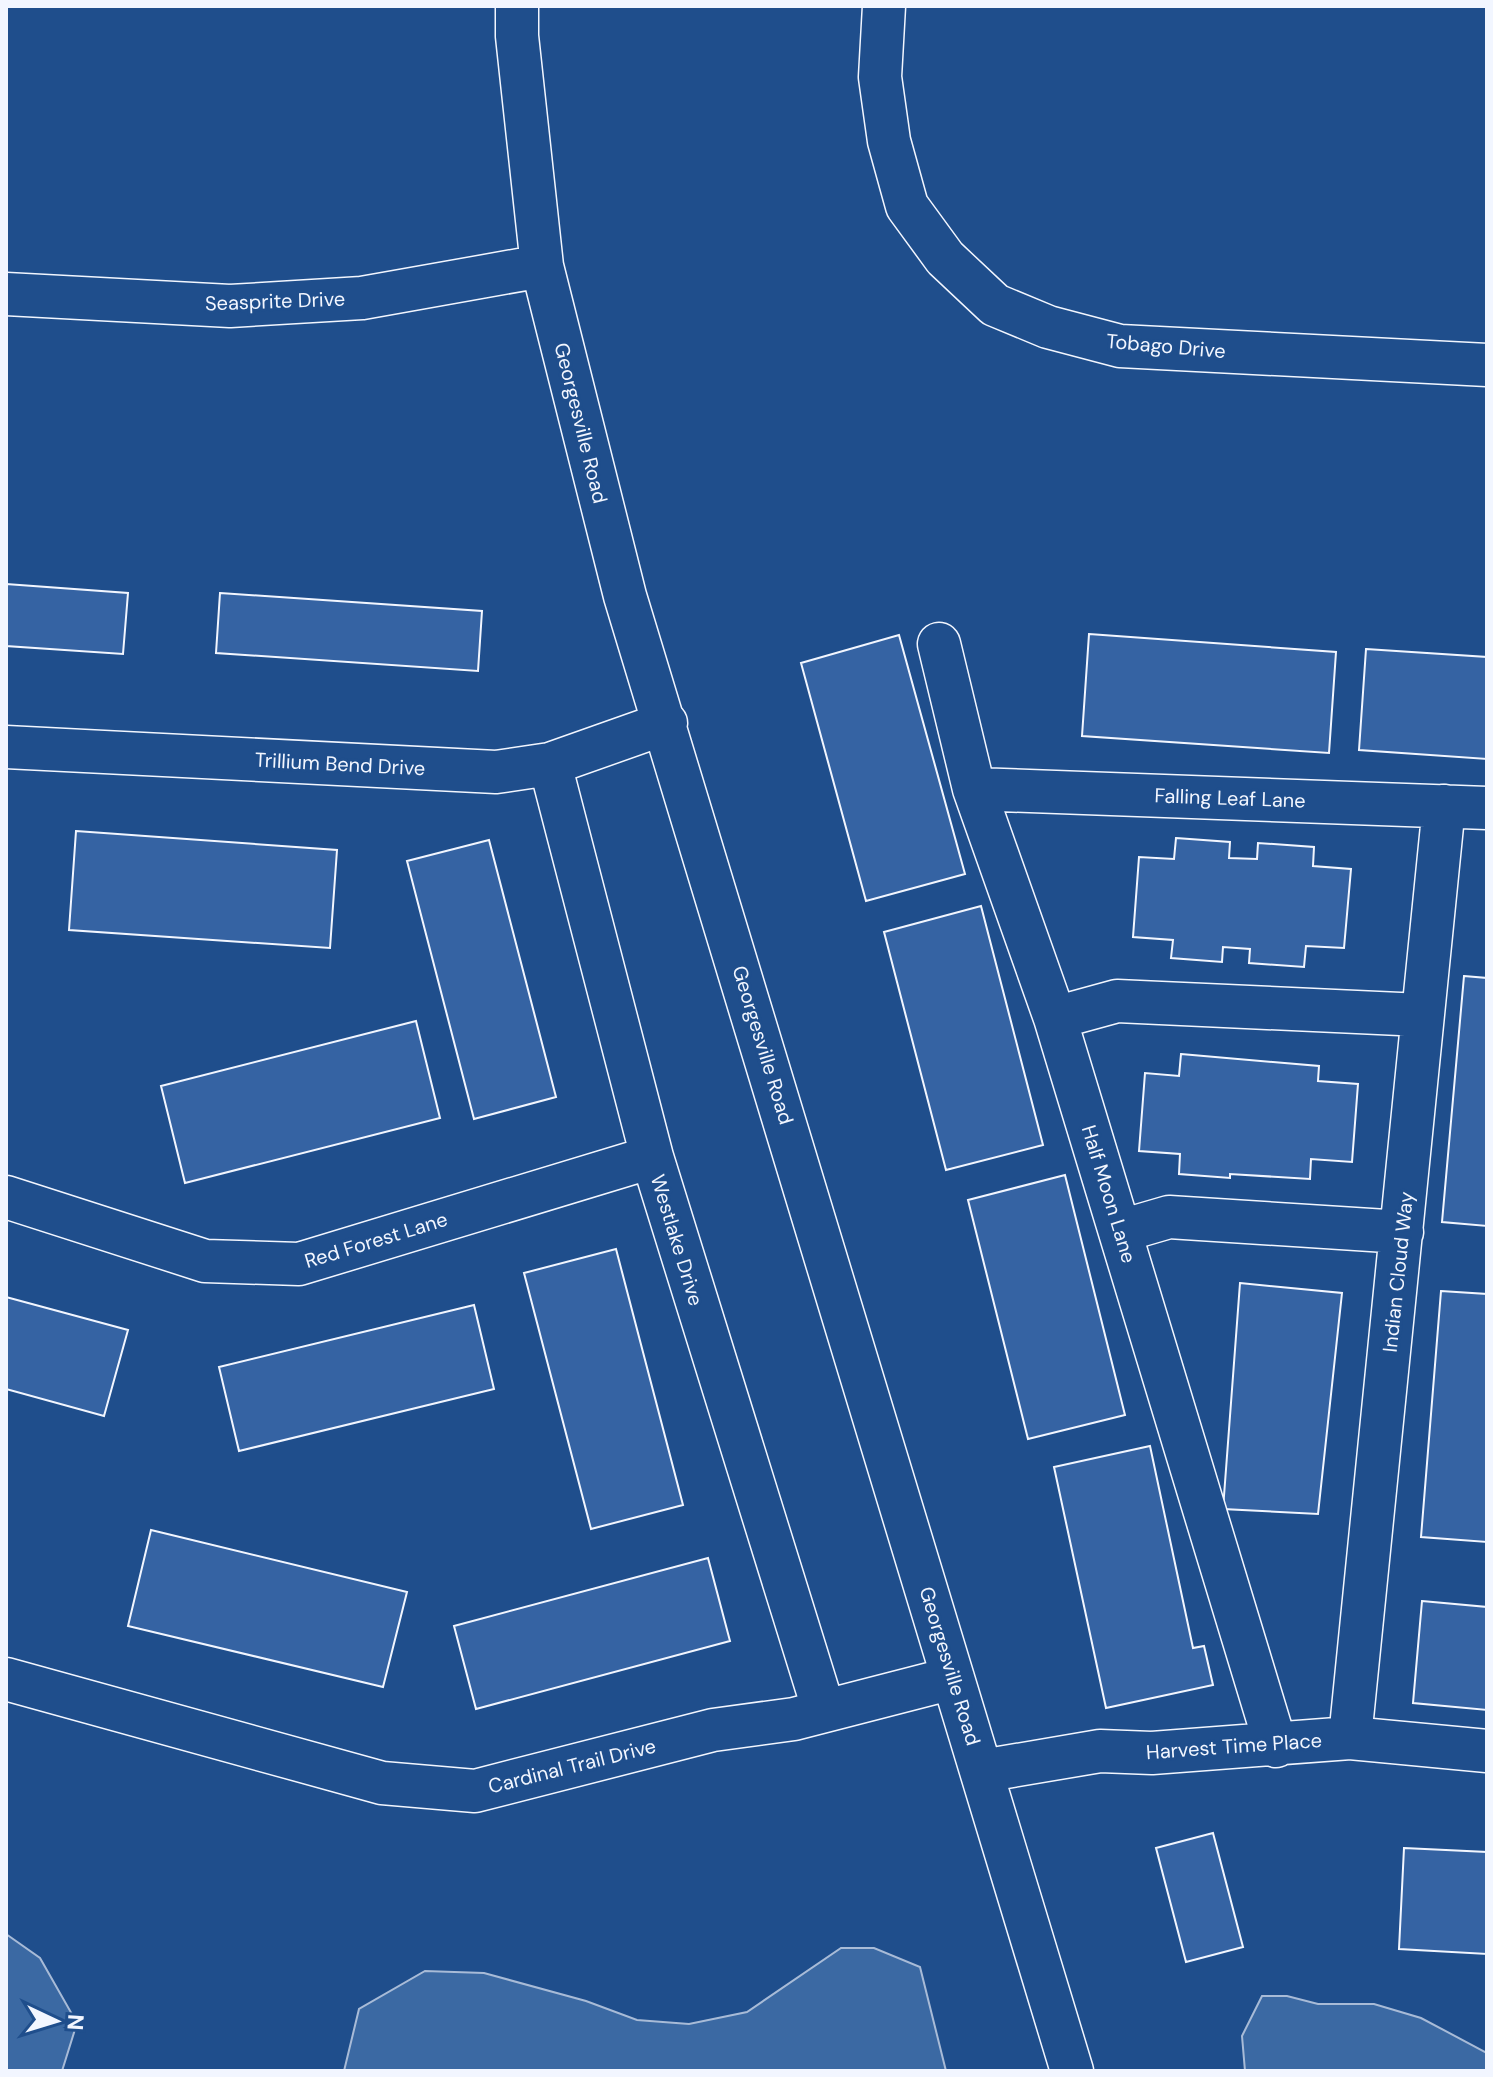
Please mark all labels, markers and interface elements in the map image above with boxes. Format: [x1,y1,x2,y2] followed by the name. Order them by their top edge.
[204,286,346,316] street label: Seasprite Drive
[1105,328,1227,364] street label: Tobago Drive
[548,340,614,506] street label: Georgesville Road
[254,747,426,781] street label: Trillium Bend Drive
[1154,782,1306,814] street label: Falling Leaf Lane
[726,962,800,1128] street label: Georgesville Road
[1076,1122,1142,1266] street label: Half Moon Lane
[645,1171,709,1309] street label: Westlake Drive
[1377,1190,1419,1354] street label: Indian Cloud Way
[301,1206,451,1274] street label: Red Forest Lane
[913,1583,987,1749] street label: Georgesville Road
[1145,1727,1323,1765] street label: Harvest Time Place
[485,1733,659,1799] street label: Cardinal Trail Drive
[16,1981,96,2061] north arrow
[60,2013,90,2031] text: N

